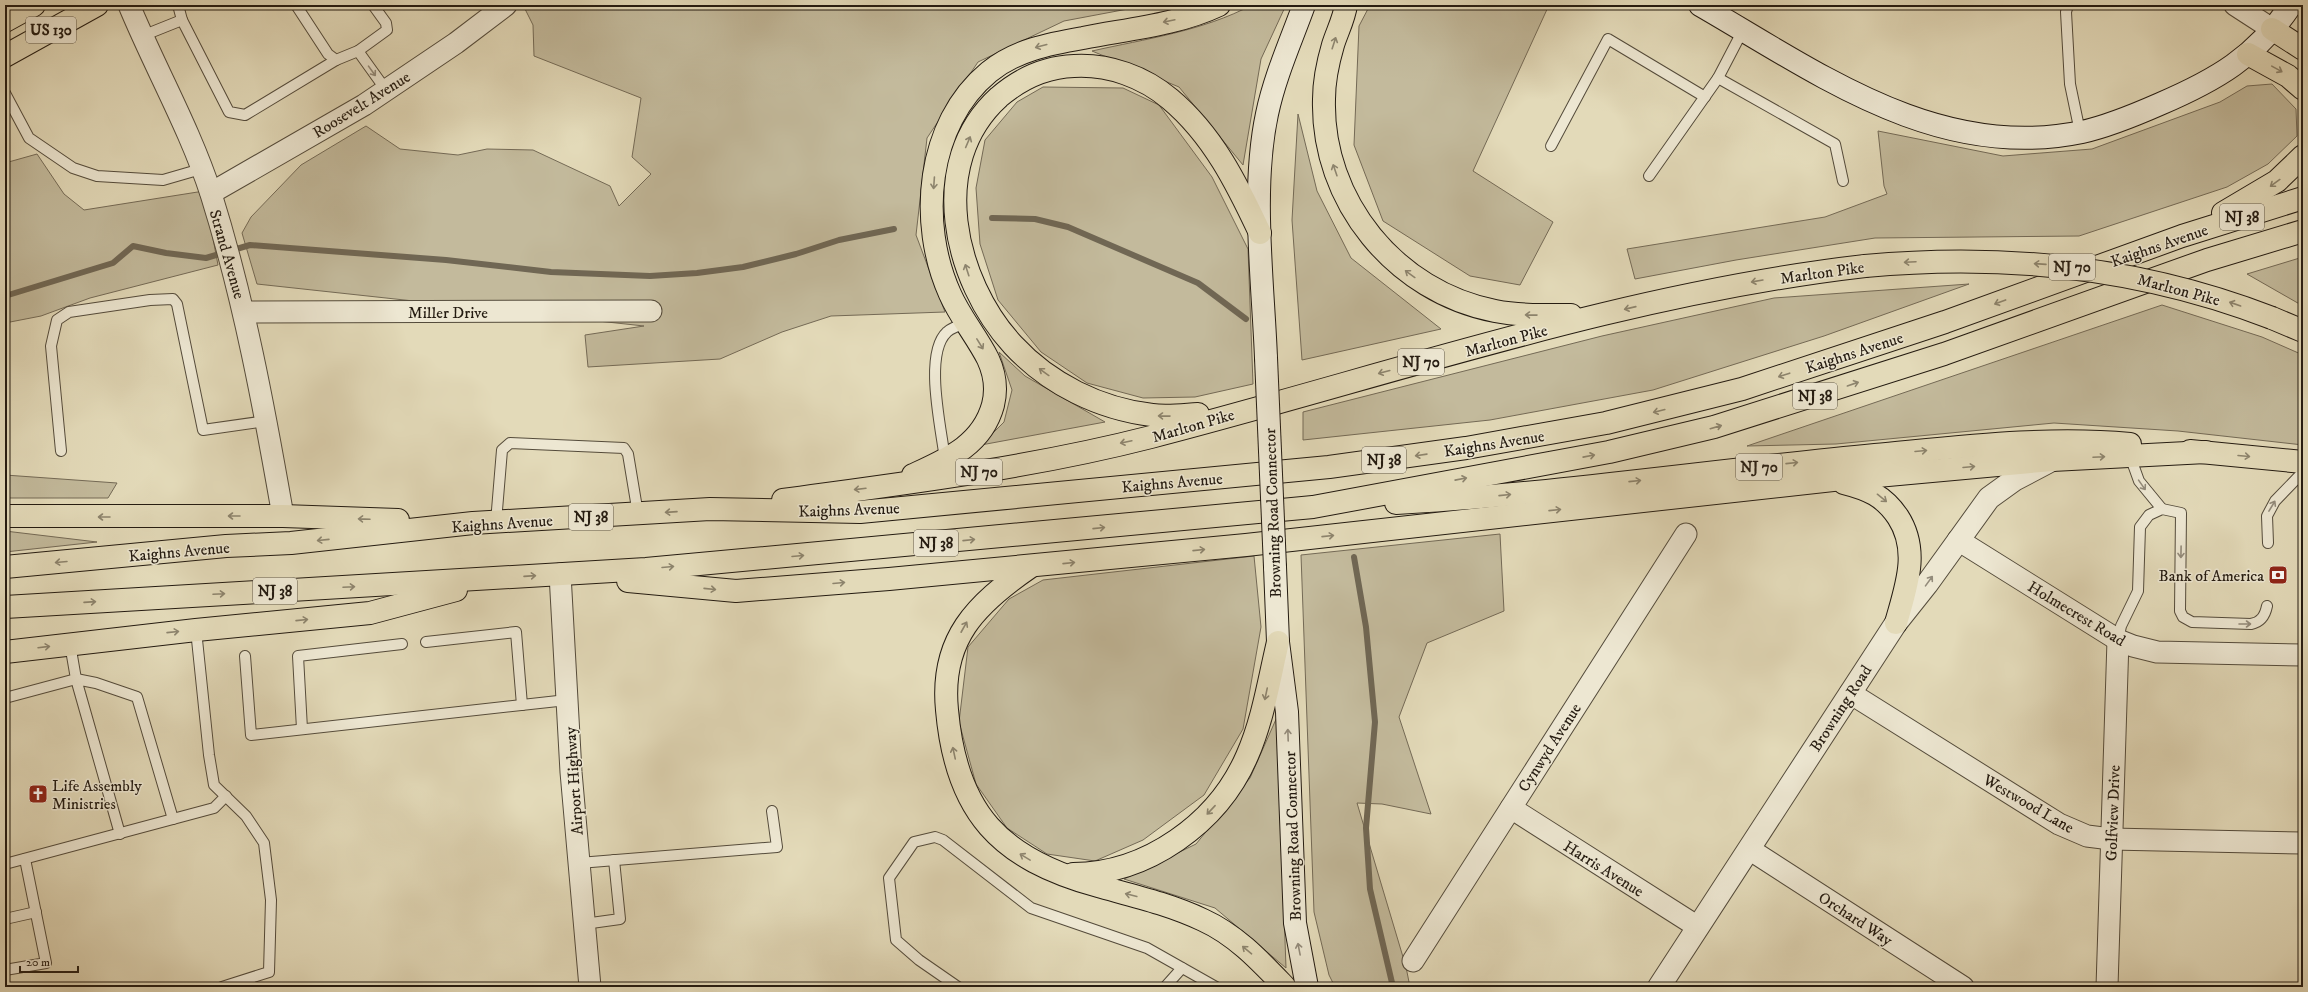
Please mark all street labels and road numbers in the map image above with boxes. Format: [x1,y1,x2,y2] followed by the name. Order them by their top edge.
[26,17,76,43] road number: US 130
[309,67,414,143] street label: Roosevelt Avenue
[2220,204,2264,230] road number: NJ 38
[205,207,249,302] street label: Strand Avenue
[2108,220,2211,272] street label: Kaighns Avenue
[2049,254,2095,280] road number: NJ 70
[1779,257,1866,289] street label: Marlton Pike
[2135,269,2223,311] street label: Marlton Pike
[408,303,488,323] street label: Miller Drive
[1463,320,1550,362] street label: Marlton Pike
[1803,328,1906,378] street label: Kaighns Avenue
[1398,349,1444,375] road number: NJ 70
[1793,383,1837,409] road number: NJ 38
[1150,405,1237,447] street label: Marlton Pike
[1442,426,1546,462] street label: Kaighns Avenue
[1260,428,1286,598] street label: Browning Road Connector
[1362,447,1406,473] road number: NJ 38
[1736,454,1782,480] road number: NJ 70
[956,459,1002,485] road number: NJ 70
[1121,469,1224,497] street label: Kaighns Avenue
[798,498,901,522] street label: Kaighns Avenue
[569,504,613,530] road number: NJ 38
[451,510,554,538] street label: Kaighns Avenue
[914,530,958,556] road number: NJ 38
[128,538,231,566] street label: Kaighns Avenue
[2024,577,2129,651] street label: Holmecrest Road
[253,578,297,604] road number: NJ 38
[1805,661,1876,756] street label: Browning Road
[1514,699,1586,796] street label: Cynwyd Avenue
[560,726,588,836] street label: Airport Highway
[1280,751,1306,921] street label: Browning Road Connector
[2101,764,2125,861] street label: Golfview Drive
[1979,769,2078,838] street label: Westwood Lane
[1560,836,1648,902] street label: Harris Avenue
[1815,887,1897,950] street label: Orchard Way

